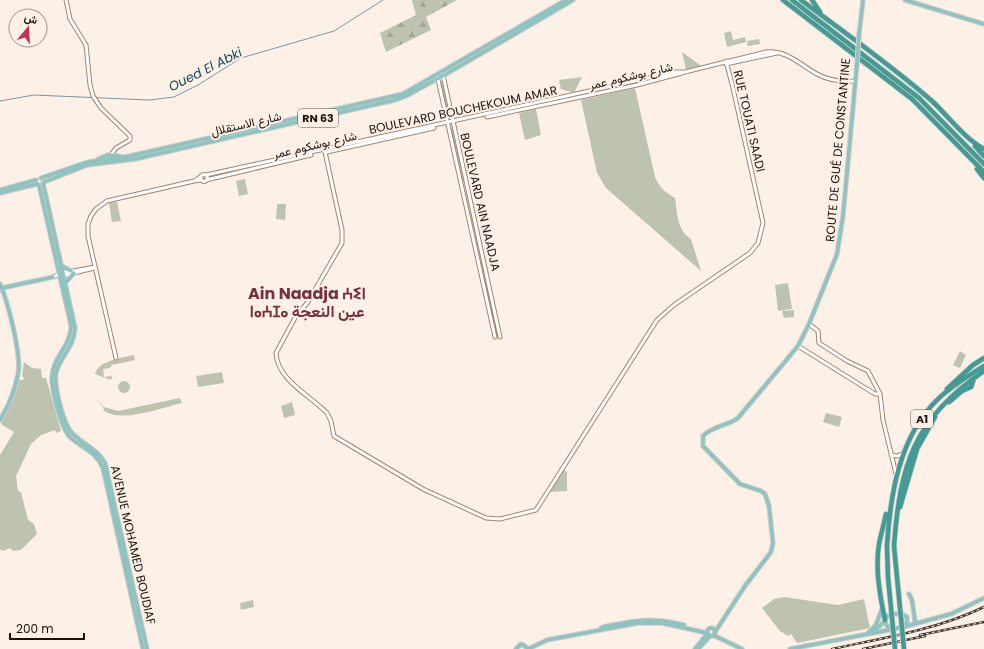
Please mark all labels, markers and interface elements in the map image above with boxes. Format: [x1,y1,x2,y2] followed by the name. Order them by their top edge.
[8,8,48,48] north arrow
[22,9,40,28] text: ش
[165,42,246,96] water label: Oued El Abki
[821,57,854,243] street label: ROUTE DE GUÉ DE CONSTANTINE
[586,58,675,95] street label: شارع بوشكوم عمر
[729,68,769,174] street label: RUE TOUATI SAADI
[367,81,559,138] street label: BOULEVARD BOUCHEKOUM AMAR
[209,107,283,141] street label: شارع الاستقلال
[298,109,338,127] road number: RN 63
[270,127,359,164] street label: شارع بوشكوم عمر
[456,131,505,273] street label: BOULEVARD AIN NAADJA
[248,282,366,323] district label: Ain Naadja ⵄⵉⵏ ⵏⴰⵄⵊⴰ عين النعجة
[911,410,933,428] road number: A1
[107,464,160,626] street label: AVENUE MOHAMED BOUDIAF
[10,615,84,641] scale bar
[16,620,54,637] text: 200 m

